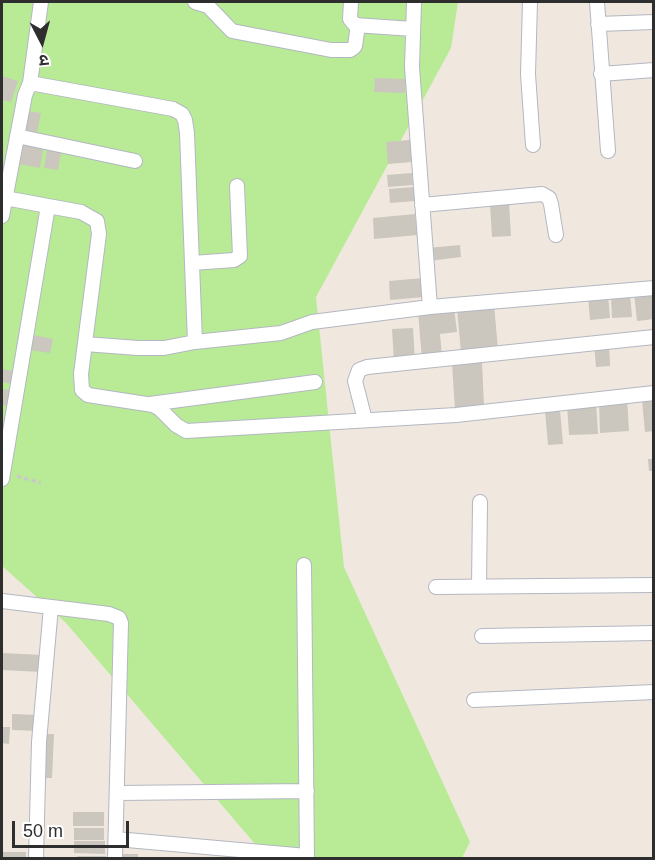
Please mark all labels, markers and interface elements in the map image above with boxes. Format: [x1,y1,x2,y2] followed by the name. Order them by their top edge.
[12,12,72,72] north arrow
[38,51,49,69] text: उ
[15,809,132,847] scale bar
[23,821,63,841] text: 50 m

